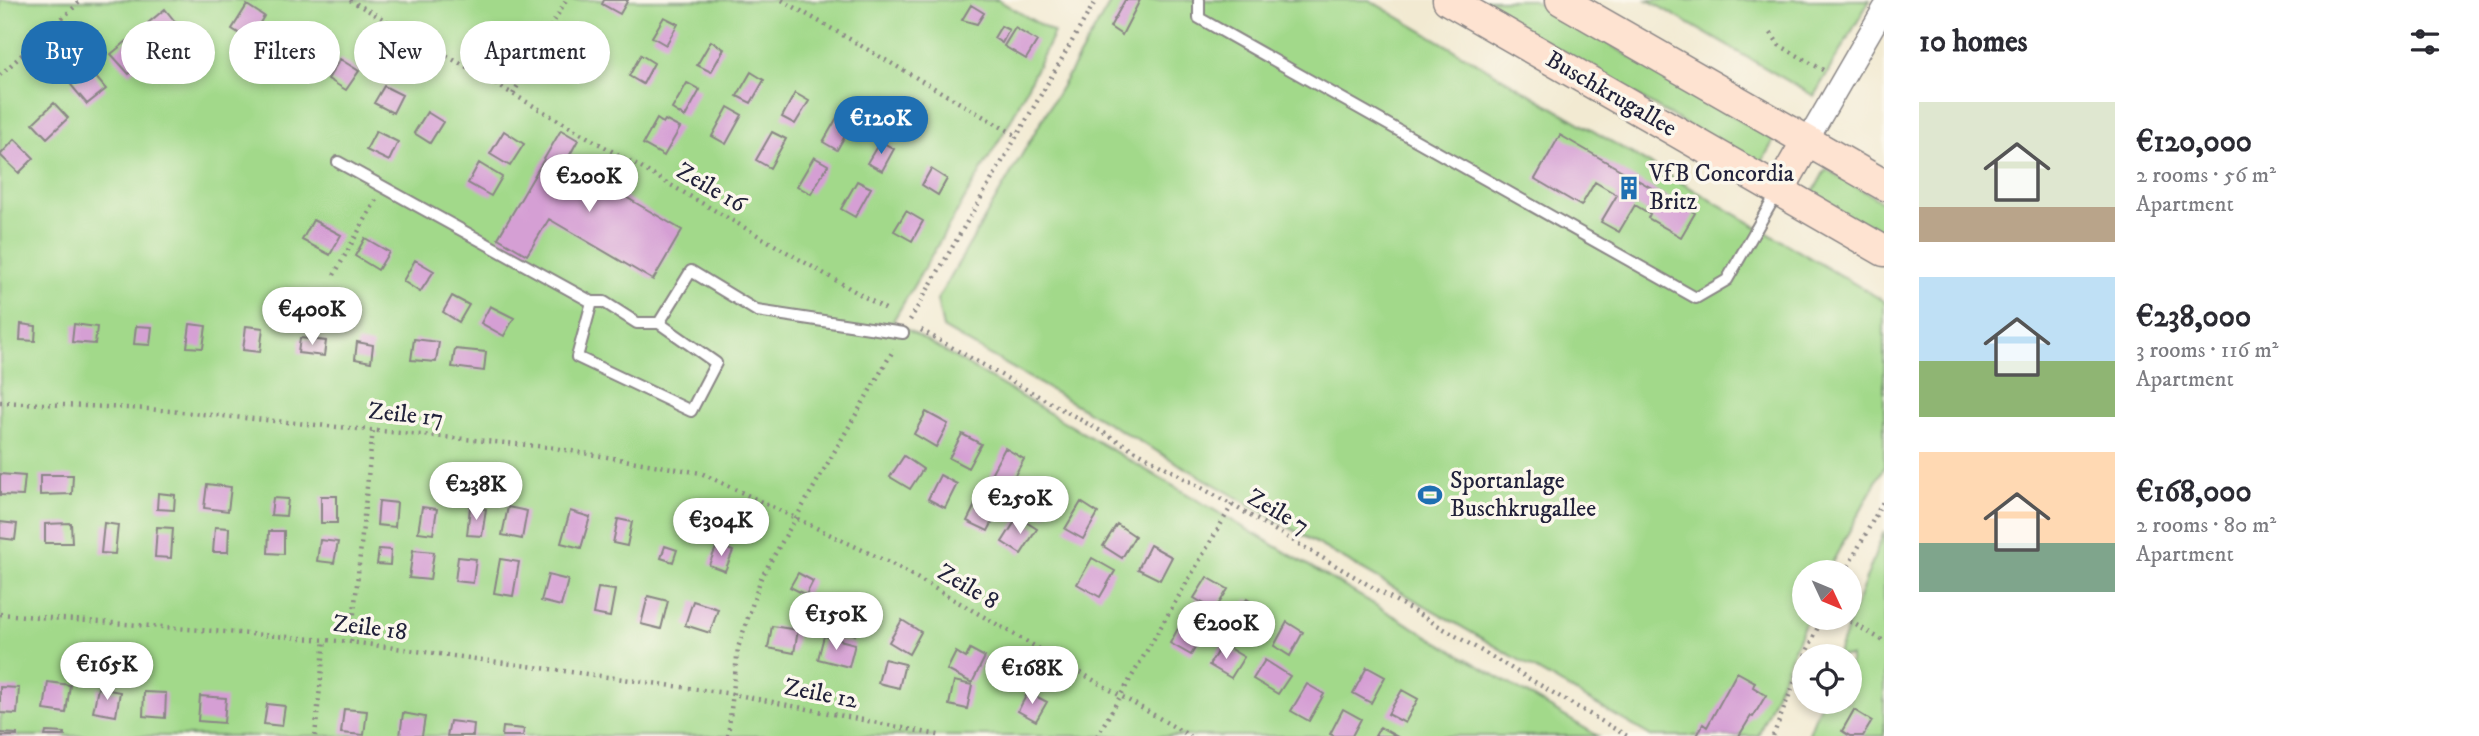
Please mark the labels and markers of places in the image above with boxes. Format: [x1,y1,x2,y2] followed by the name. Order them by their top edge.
[832,96,930,156] pin: €120K
[540,154,638,214] pin: €200K
[1648,159,1795,217] place label: VfB Concordia Britz
[1615,174,1643,202] building icon: VfB Concordia Britz
[263,288,361,347] pin: €400K
[427,462,525,522] pin: €238K
[1450,466,1596,524] place label: Sportanlage Buschkrugallee
[971,476,1069,536] pin: €250K
[1416,481,1444,509] sports icon: Sportanlage Buschkrugallee
[672,498,770,558] pin: €304K
[787,592,885,652] pin: €150K
[1177,602,1275,661] pin: €200K
[58,642,156,702] pin: €165K
[983,646,1081,706] pin: €168K

